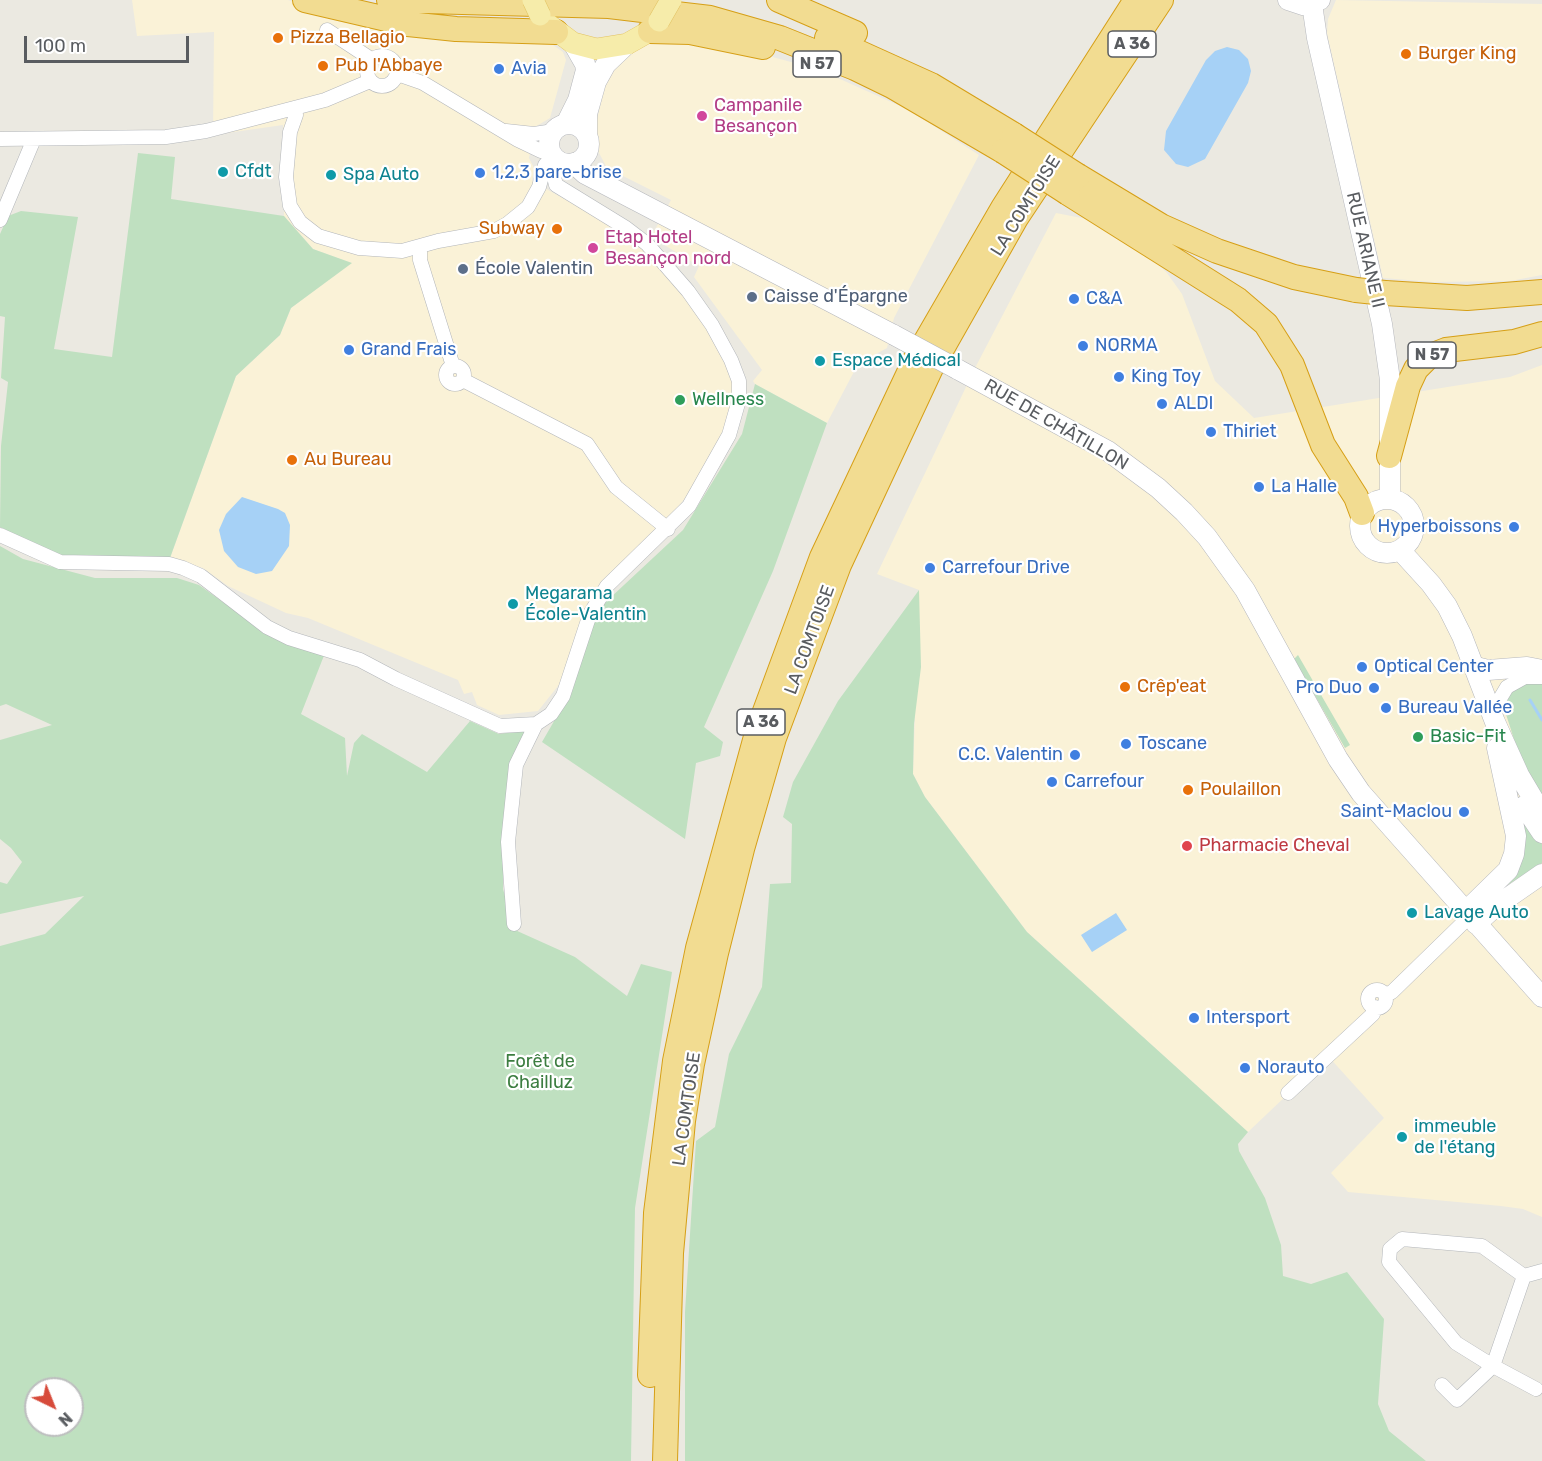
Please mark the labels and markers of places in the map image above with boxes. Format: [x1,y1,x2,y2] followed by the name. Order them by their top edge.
[290,27,405,49] place label: Pizza Bellagio
[271,31,285,45] marker: Pizza Bellagio
[1418,43,1516,65] place label: Burger King
[1399,47,1413,61] marker: Burger King
[335,55,443,77] place label: Pub l'Abbaye
[511,58,547,80] place label: Avia
[316,59,330,73] marker: Pub l'Abbaye
[492,62,506,76] marker: Avia
[714,95,802,138] place label: Campanile Besançon
[695,109,709,123] marker: Campanile Besançon
[235,161,272,183] place label: Cfdt
[492,162,622,184] place label: 1,2,3 pare-brise
[343,164,419,186] place label: Spa Auto
[216,165,230,179] marker: Cfdt
[473,166,487,180] marker: 1,2,3 pare-brise
[324,168,338,182] marker: Spa Auto
[479,218,545,240] place label: Subway
[550,222,564,236] marker: Subway
[605,227,731,270] place label: Etap Hotel Besançon nord
[586,241,600,255] marker: Etap Hotel Besançon nord
[475,258,593,280] place label: École Valentin
[456,262,470,276] marker: École Valentin
[764,286,908,308] place label: Caisse d'Épargne
[1086,288,1123,310] place label: C&A
[745,290,759,304] marker: Caisse d'Épargne
[1067,292,1081,306] marker: C&A
[1095,335,1158,357] place label: NORMA
[361,339,456,361] place label: Grand Frais
[1076,339,1090,353] marker: NORMA
[342,343,356,357] marker: Grand Frais
[832,350,961,372] place label: Espace Médical
[813,354,827,368] marker: Espace Médical
[1131,366,1201,388] place label: King Toy
[1112,370,1126,384] marker: King Toy
[692,389,764,411] place label: Wellness
[673,393,687,407] marker: Wellness
[1174,393,1214,415] place label: ALDI
[1155,397,1169,411] marker: ALDI
[1223,421,1277,443] place label: Thiriet
[1204,425,1218,439] marker: Thiriet
[304,449,392,471] place label: Au Bureau
[285,453,299,467] marker: Au Bureau
[1271,476,1337,498] place label: La Halle
[1252,480,1266,494] marker: La Halle
[1377,516,1502,538] place label: Hyperboissons
[1507,520,1521,534] marker: Hyperboissons
[942,557,1070,579] place label: Carrefour Drive
[923,561,937,575] marker: Carrefour Drive
[525,583,647,626] place label: Megarama École-Valentin
[506,597,520,611] marker: Megarama École-Valentin
[1374,656,1494,678] place label: Optical Center
[1355,660,1369,674] marker: Optical Center
[1137,676,1206,698] place label: Crêp'eat
[1295,677,1362,699] place label: Pro Duo
[1118,680,1132,694] marker: Crêp'eat
[1367,681,1381,695] marker: Pro Duo
[1398,697,1512,719] place label: Bureau Vallée
[1379,701,1393,715] marker: Bureau Vallée
[1430,726,1506,748] place label: Basic-Fit
[1411,730,1425,744] marker: Basic-Fit
[1138,733,1207,755] place label: Toscane
[1119,737,1133,751] marker: Toscane
[958,744,1063,766] place label: C.C. Valentin
[1068,748,1082,762] marker: C.C. Valentin
[1064,771,1144,793] place label: Carrefour
[1045,775,1059,789] marker: Carrefour
[1200,779,1281,801] place label: Poulaillon
[1181,783,1195,797] marker: Poulaillon
[1341,801,1452,823] place label: Saint-Maclou
[1457,805,1471,819] marker: Saint-Maclou
[1199,835,1350,857] place label: Pharmacie Cheval
[1180,839,1194,853] marker: Pharmacie Cheval
[1424,902,1529,924] place label: Lavage Auto
[1405,906,1419,920] marker: Lavage Auto
[1206,1007,1290,1029] place label: Intersport
[1187,1011,1201,1025] marker: Intersport
[1257,1057,1325,1079] place label: Norauto
[1238,1061,1252,1075] marker: Norauto
[1414,1116,1496,1158] place label: immeuble de l'étang
[1395,1130,1409,1144] marker: immeuble de l'étang

